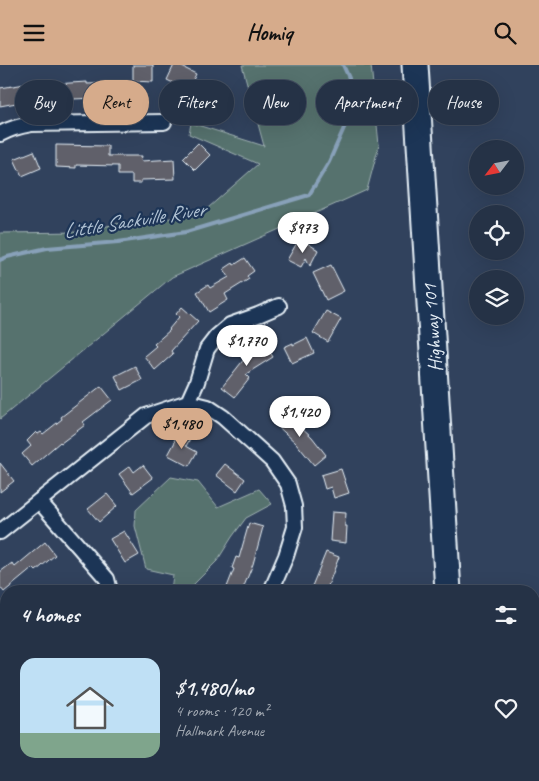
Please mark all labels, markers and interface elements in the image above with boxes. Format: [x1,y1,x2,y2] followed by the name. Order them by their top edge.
[20,19,48,47] icon: menu
[247,19,292,47] text: Homiq
[491,19,519,47] icon: search
[15,80,73,125] chip: Buy
[83,80,149,125] chip: Rent
[159,80,234,125] chip: Filters
[244,80,306,125] chip: New
[316,80,418,125] chip: Apartment
[428,80,499,125] chip: House
[469,140,524,195] north arrow
[469,140,524,325] map controls
[61,195,211,244] water label: Little Sackville River
[469,205,524,260] button: locate
[273,211,333,254] pin: $973
[289,218,317,238] text: $973
[469,270,524,325] button: layers
[417,282,448,373] street label: Highway 101
[206,325,288,367] pin: $1,770
[227,331,267,351] text: $1,770
[259,395,341,438] pin: $1,420
[280,402,320,422] text: $1,420
[141,407,223,450] pin: $1,480
[162,414,202,434] text: $1,480
[492,601,520,629] icon: filters
[20,602,79,628] text: 4 homes
[175,675,253,701] text: $1,480/mo
[60,678,120,738] icon: home
[492,694,520,722] icon: heart
[175,701,269,721] text: 4 rooms · 120 m²
[175,721,264,741] text: Hallmark Avenue

